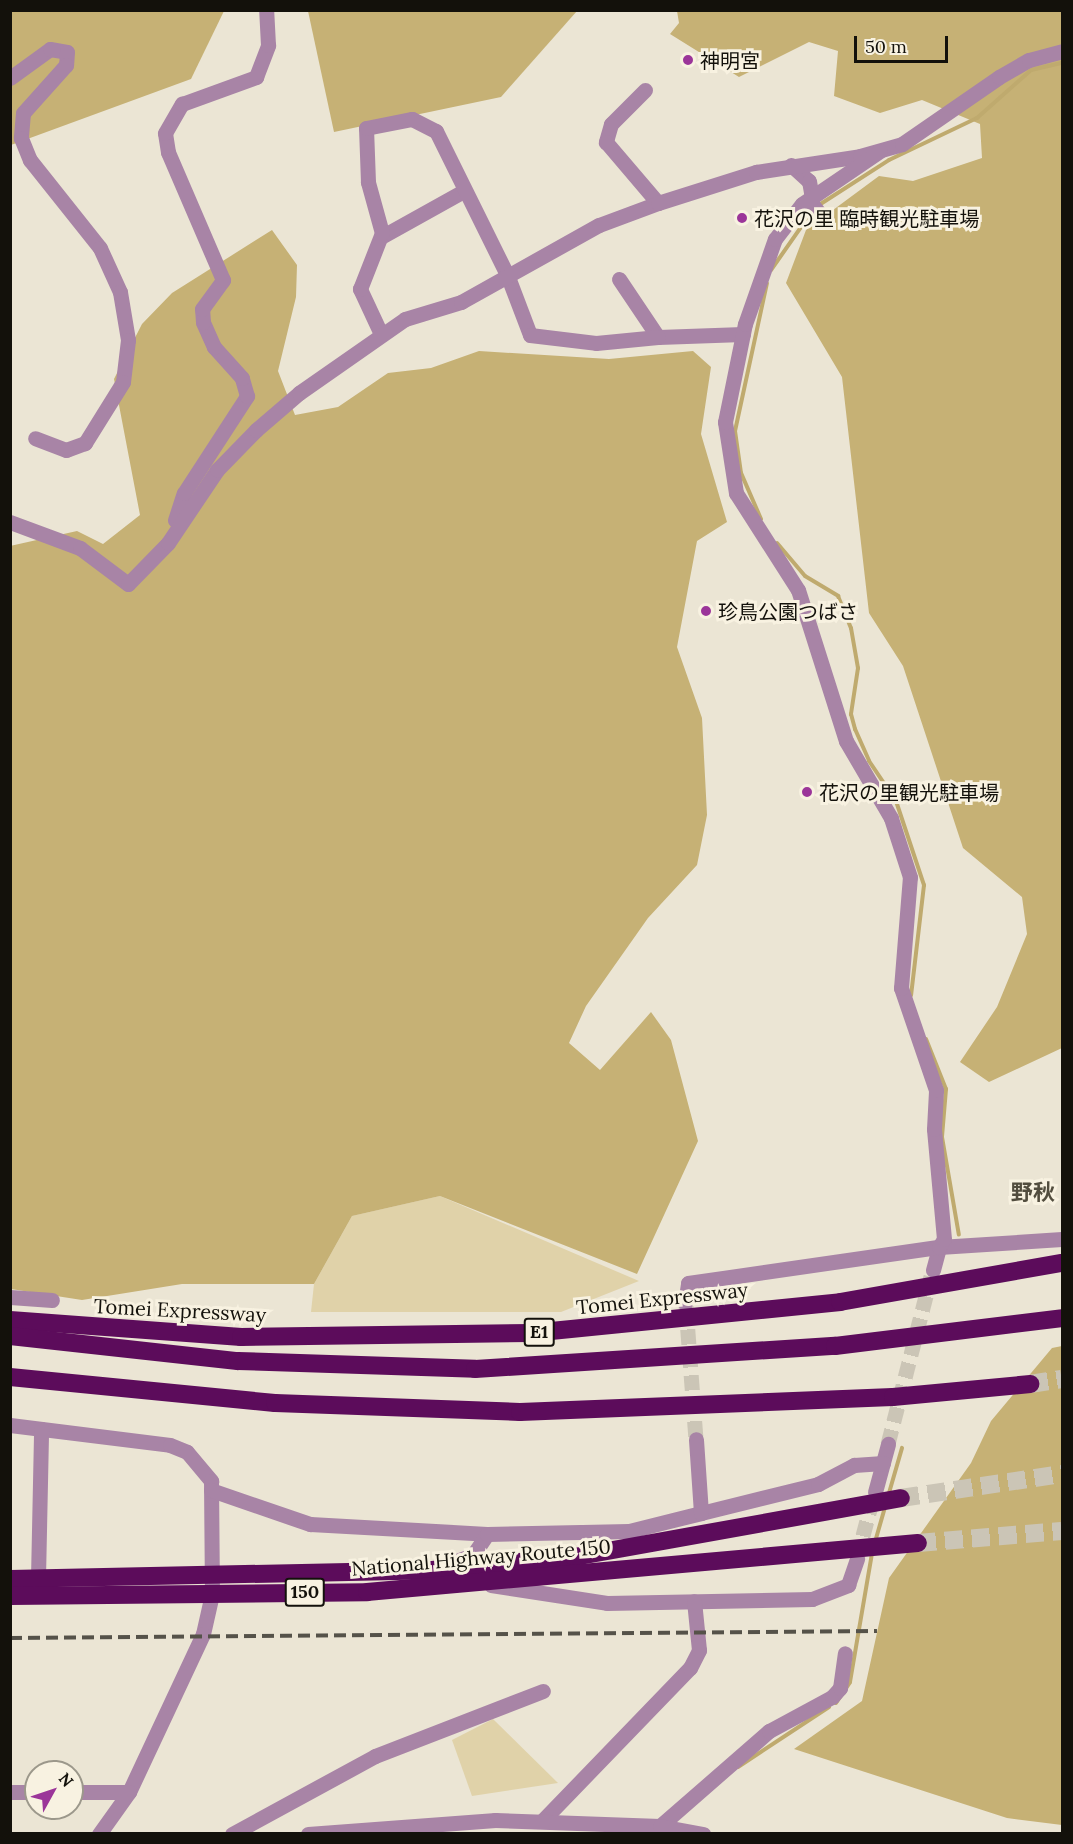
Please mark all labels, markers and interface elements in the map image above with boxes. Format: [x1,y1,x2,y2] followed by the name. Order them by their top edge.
[857,24,952,62] scale bar
[865,35,907,58] text: 50 m
[700,48,760,72] place label: 神明宮
[681,53,695,67] marker: 神明宮
[754,206,979,230] place label: 花沢の里 臨時観光駐車場
[735,211,749,225] marker: 花沢の里 臨時観光駐車場
[718,599,858,623] place label: 珍鳥公園つばさ
[699,604,713,618] marker: 珍鳥公園つばさ
[819,780,999,804] place label: 花沢の里観光駐車場
[800,785,814,799] marker: 花沢の里観光駐車場
[1011,1180,1055,1206] district label: 野秋
[575,1277,749,1319] street label: Tomei Expressway
[93,1294,267,1326] street label: Tomei Expressway
[522,1317,556,1347] road number: E1
[350,1534,612,1580] street label: National Highway Route 150
[284,1577,326,1607] road number: 150
[24,1760,84,1820] north arrow
[55,1769,78,1791] text: N

